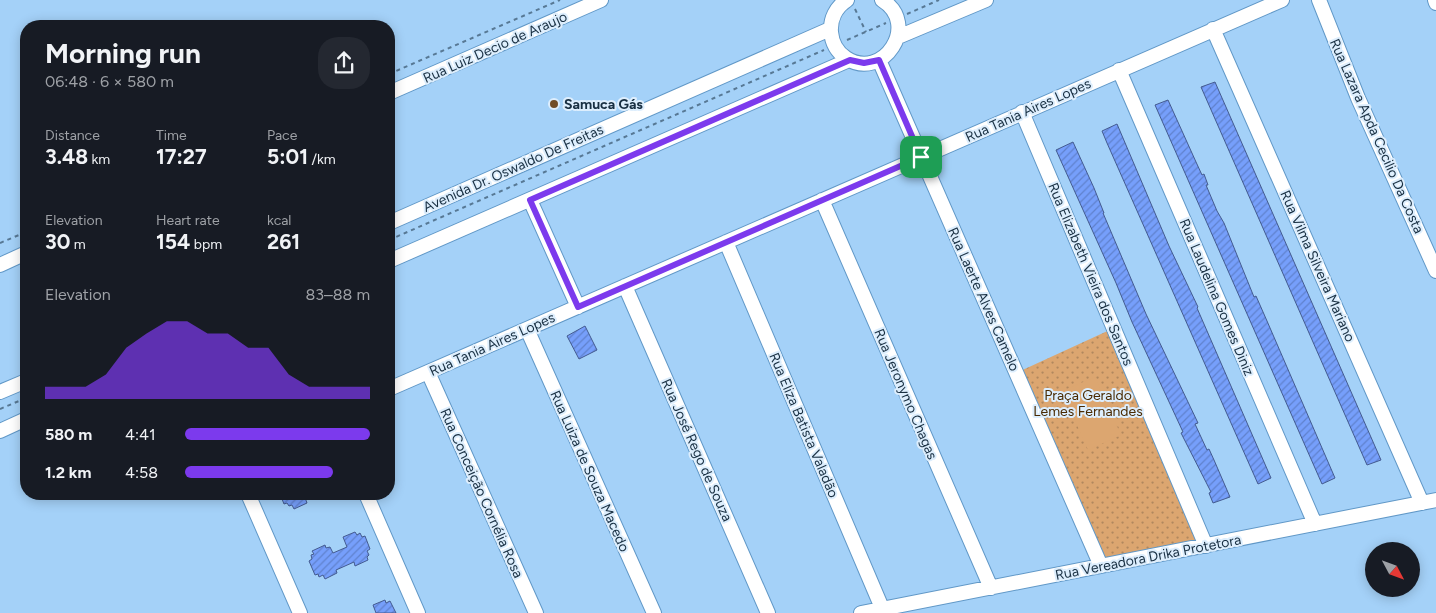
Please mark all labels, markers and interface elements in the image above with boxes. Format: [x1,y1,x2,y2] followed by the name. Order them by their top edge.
[421,8,570,87] street label: Rua Luiz Decio de Araujo
[45,36,201,70] text: Morning run
[1326,36,1427,236] street label: Rua Lazara Apda Cecilio Da Costa
[318,37,370,89] button: share
[45,72,174,91] text: 06:48 · 6 × 580 m
[963,75,1094,146] street label: Rua Tania Aires Lopes
[564,96,643,113] place label: Samuca Gás
[548,98,560,110] marker: Samuca Gás
[420,121,606,216] street label: Avenida Dr. Oswaldo De Freitas
[45,127,100,144] text: Distance
[156,127,187,144] text: Time
[267,127,297,144] text: Pace
[900,136,942,178] pin
[907,143,935,171] icon: arrive
[45,144,88,169] text: 3.48
[156,144,207,169] text: 17:27
[267,144,308,169] text: 5:01
[88,151,110,168] text: km
[308,151,336,168] text: /km
[1044,180,1137,368] street label: Rua Elizabeth Vieira dos Santos
[1276,188,1359,345] street label: Rua Vilma Silveira Mariano
[45,212,103,229] text: Elevation
[156,212,220,229] text: Heart rate
[267,212,291,229] text: kcal
[1176,216,1257,378] street label: Rua Laudelina Gomes Diniz
[944,225,1023,374] street label: Rua Laerte Alves Camelo
[45,229,70,254] text: 30
[156,229,190,254] text: 154
[267,229,300,254] text: 261
[70,236,86,253] text: m
[190,236,222,253] text: bpm
[45,285,111,304] text: Elevation
[305,285,370,304] text: 83–88 m
[427,309,558,380] street label: Rua Tania Aires Lopes
[870,326,941,462] street label: Rua Jeronymo Chagas
[765,350,842,500] street label: Rua Eliza Batista Valadão
[657,376,736,524] street label: Rua José Rego de Souza
[1033,387,1143,420] park label: Praça Geraldo Lemes Fernandes
[546,388,633,555] street label: Rua Luiza de Souza Macedo
[436,406,527,581] street label: Rua Conceição Cornélia Rosa
[45,425,92,444] text: 580 m
[125,425,156,444] text: 4:41
[45,463,91,482] text: 1.2 km
[125,463,158,482] text: 4:58
[1054,531,1242,584] street label: Rua Vereadora Drika Protetora
[1365,542,1420,598] north arrow
[1365,542,1420,597] map controls

